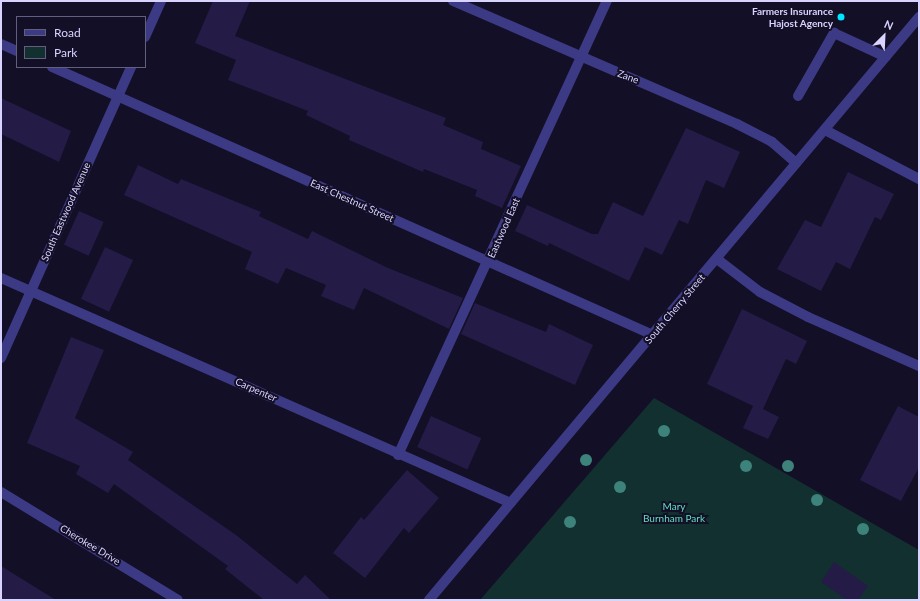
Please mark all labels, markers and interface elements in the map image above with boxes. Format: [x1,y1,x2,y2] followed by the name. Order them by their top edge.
[752,5,833,28] place label: Farmers Insurance Hajost Agency
[836,12,846,22] marker: Farmers Insurance Hajost Agency
[16,16,146,68] legend
[864,16,904,56] north arrow
[883,17,896,32] text: N
[54,25,81,40] text: Road
[54,45,77,60] text: Park
[616,68,640,86] street label: Zane
[39,161,93,263] street label: South Eastwood Avenue
[308,177,396,225] street label: East Chestnut Street
[485,196,523,260] street label: Eastwood East
[642,272,708,346] street label: South Cherry Street
[233,376,279,404] street label: Carpenter
[643,500,705,524] park label: Mary Burnham Park
[58,522,122,568] street label: Cherokee Drive

